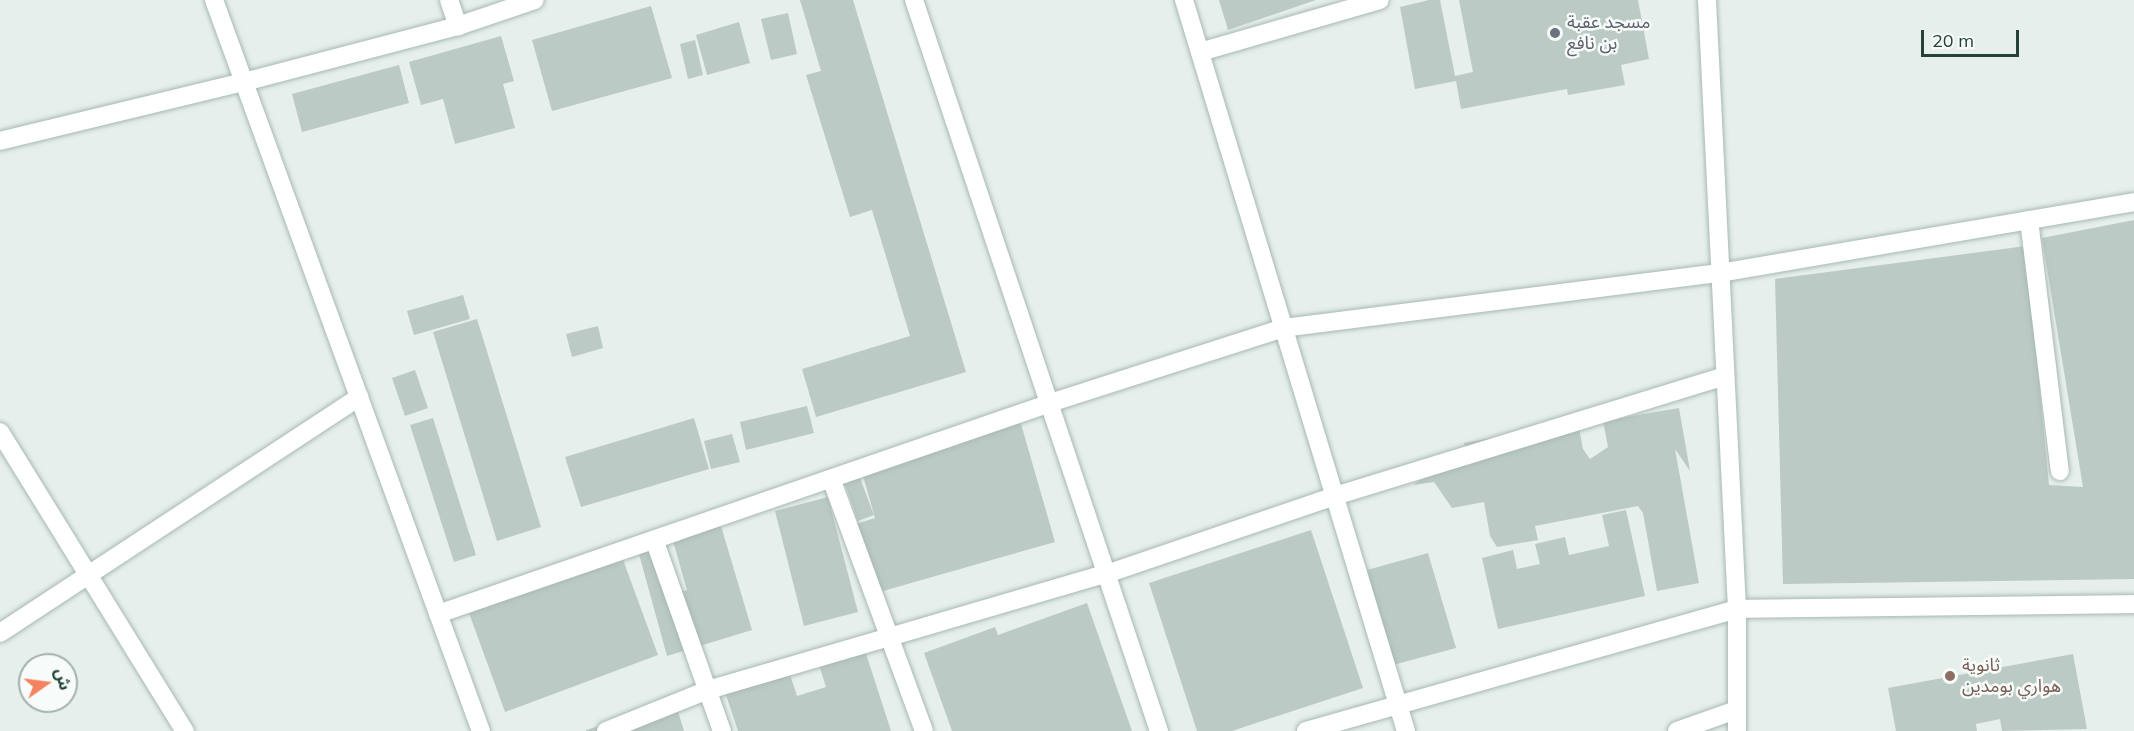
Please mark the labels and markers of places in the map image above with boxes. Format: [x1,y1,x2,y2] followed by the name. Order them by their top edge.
[1567,12,1650,54] place label: مسجد عقبة بن نافع
[1548,26,1562,40] marker: مسجد عقبة بن نافع
[1962,655,2061,698] place label: ثانوية هواري بومدين
[1943,669,1957,683] marker: ثانوية هواري بومدين

